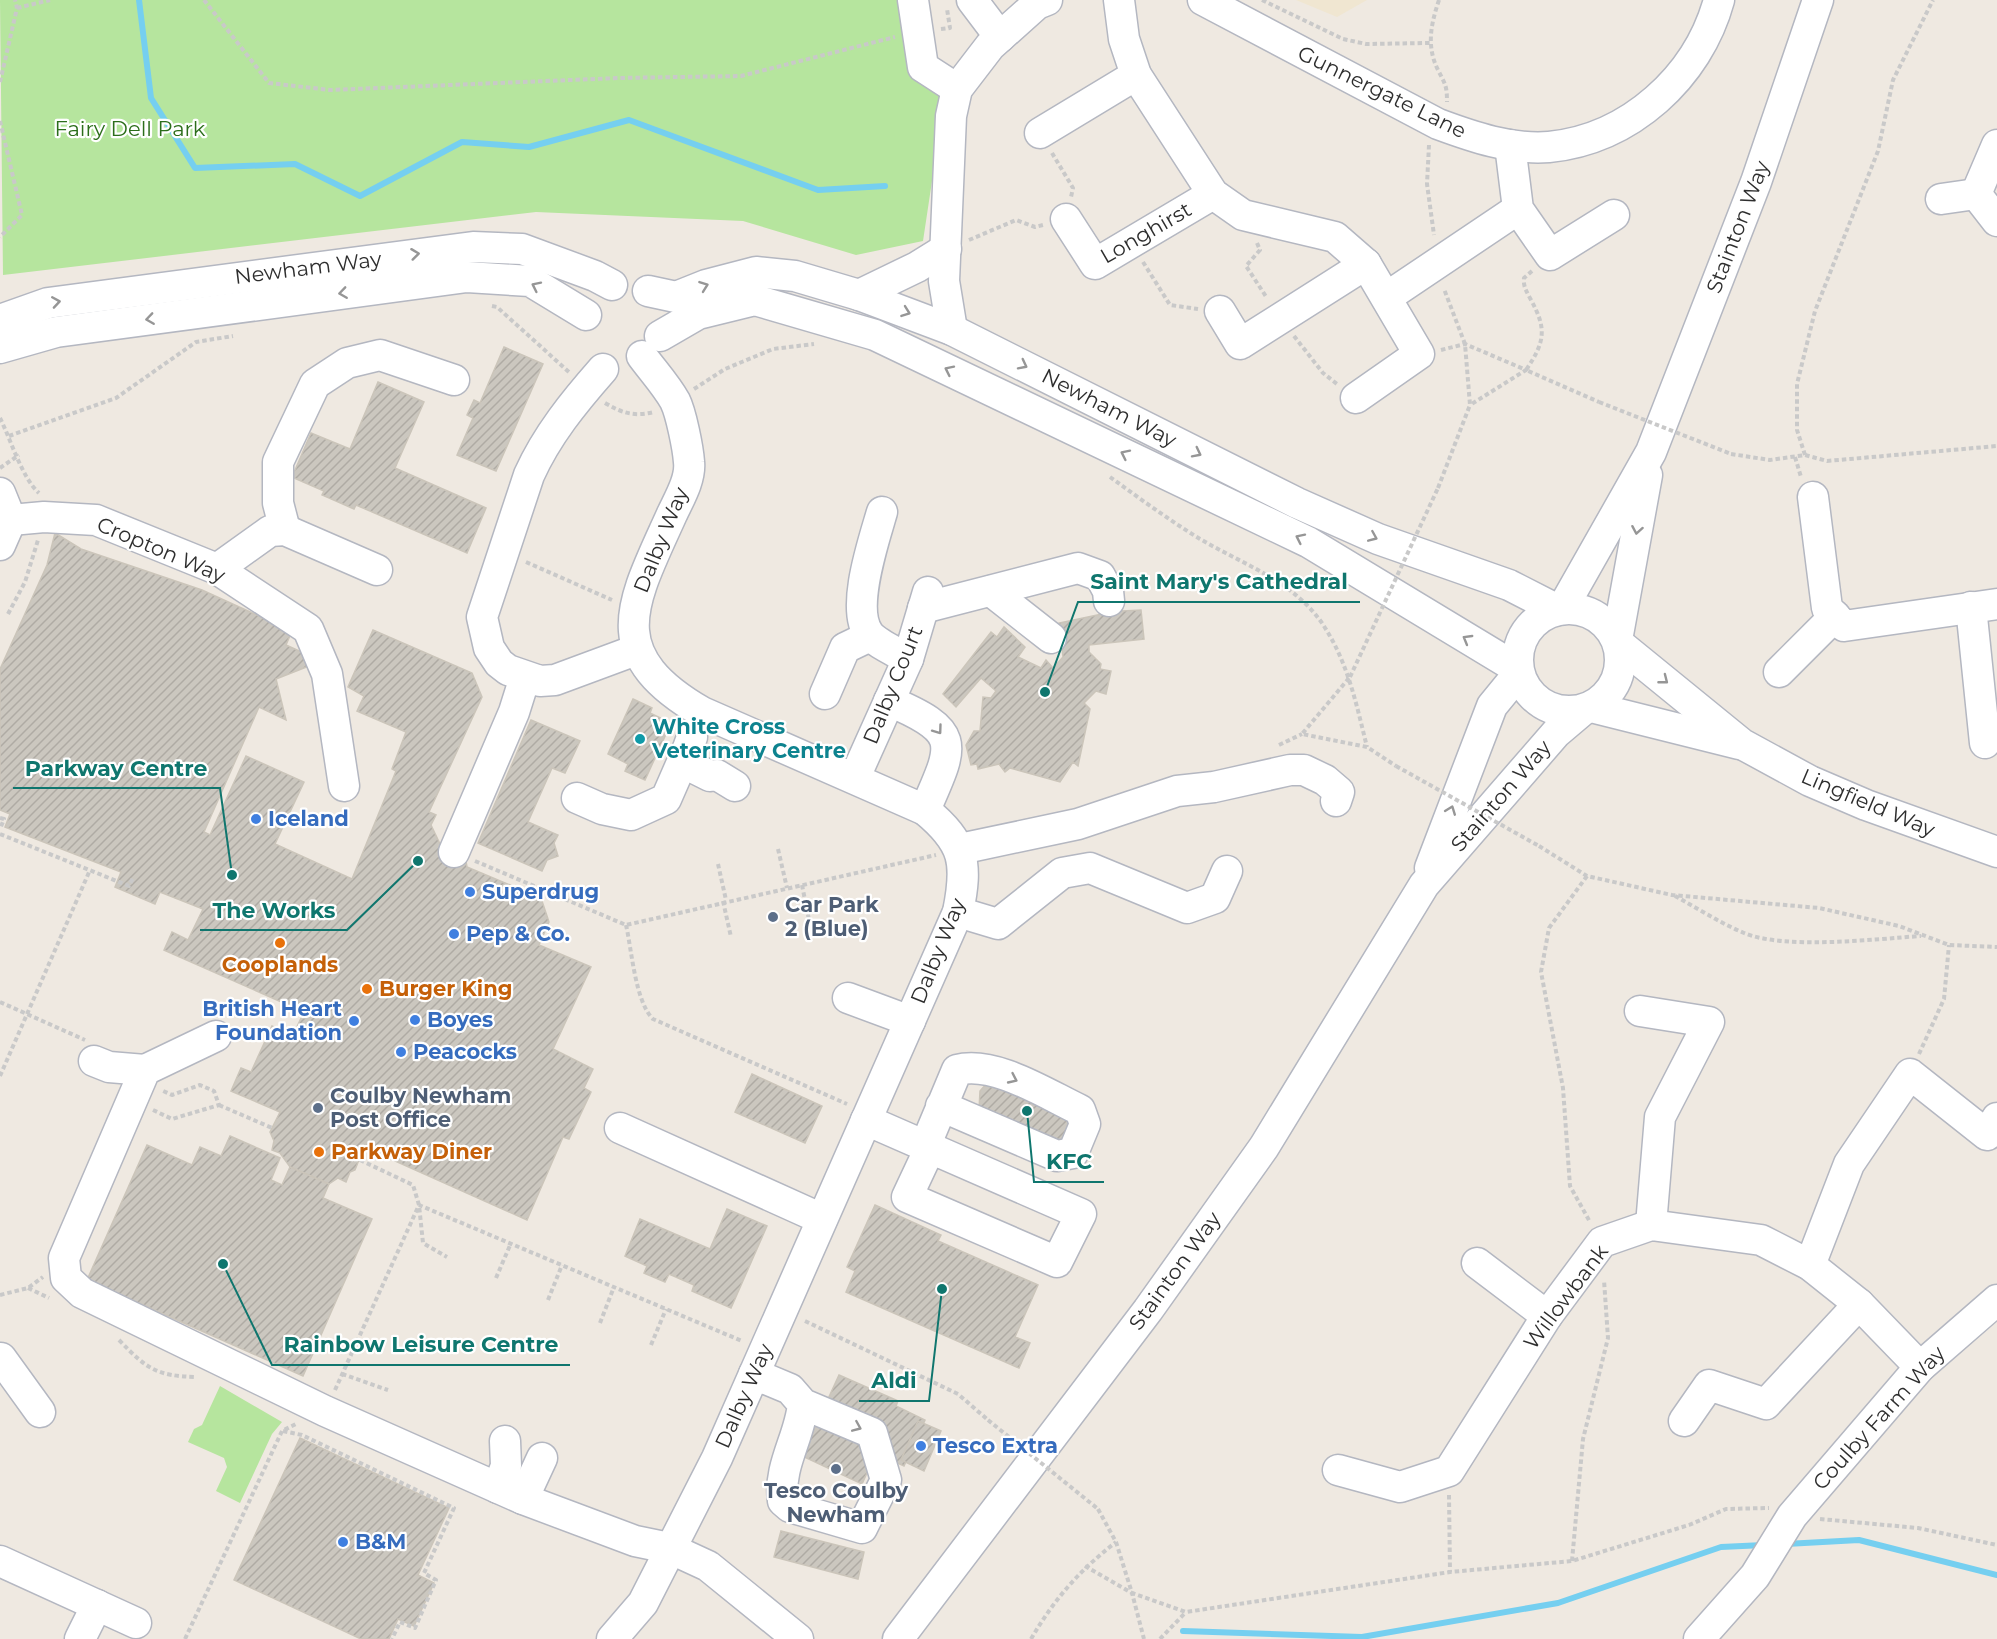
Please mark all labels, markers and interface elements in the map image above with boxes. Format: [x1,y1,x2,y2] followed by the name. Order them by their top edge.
[1294,40,1471,143] street label: Gunnergate Lane
[55,116,206,141] park label: Fairy Dell Park
[1701,157,1774,297] street label: Stainton Way
[1096,197,1196,269] street label: Longhirst
[233,246,383,289] street label: Newham Way
[411,249,420,261] one-way arrow
[531,281,542,293] one-way arrow
[697,281,708,293] one-way arrow
[339,287,348,299] one-way arrow
[50,296,60,309] one-way arrow
[900,305,910,318] one-way arrow
[145,312,154,325] one-way arrow
[1017,358,1028,370] one-way arrow
[1038,363,1181,453] street label: Newham Way
[944,366,955,378] one-way arrow
[1191,445,1202,457] one-way arrow
[1120,450,1131,462] one-way arrow
[628,483,693,596] street label: Dalby Way
[93,511,230,588] street label: Cropton Way
[1631,525,1644,535] one-way arrow
[1367,530,1378,542] one-way arrow
[1296,534,1307,546] one-way arrow
[1078,562,1360,602] callout: Saint Mary's Cathedral
[1090,568,1348,595] text: Saint Mary's Cathedral
[858,622,928,748] street label: Dalby Court
[1463,635,1473,646] one-way arrow
[1657,672,1668,683] one-way arrow
[651,714,846,763] place label: White Cross Veterinary Centre
[931,724,942,735] one-way arrow
[633,732,647,746] marker: White Cross Veterinary Centre
[1445,734,1556,857] street label: Stainton Way
[13,748,220,788] callout: Parkway Centre
[25,755,207,782] text: Parkway Centre
[1797,763,1939,842] street label: Lingfield Way
[1444,805,1456,816] one-way arrow
[268,806,349,831] place label: Iceland
[249,812,263,826] marker: Iceland
[482,879,599,904] place label: Superdrug
[463,885,477,899] marker: Superdrug
[200,890,347,930] callout: The Works
[785,892,879,941] place label: Car Park 2 (Blue)
[905,894,970,1007] street label: Dalby Way
[213,897,336,924] text: The Works
[766,910,780,924] marker: Car Park 2 (Blue)
[466,921,570,946] place label: Pep & Co.
[447,927,461,941] marker: Pep & Co.
[273,936,287,950] marker: Cooplands
[222,952,338,977] place label: Cooplands
[379,976,512,1001] place label: Burger King
[360,982,374,996] marker: Burger King
[202,996,342,1045] place label: British Heart Foundation
[427,1007,493,1032] place label: Boyes
[408,1013,422,1027] marker: Boyes
[347,1014,361,1028] marker: British Heart Foundation
[413,1039,517,1064] place label: Peacocks
[394,1045,408,1059] marker: Peacocks
[1006,1071,1017,1083] one-way arrow
[330,1083,511,1132] place label: Coulby Newham Post Office
[311,1101,325,1115] marker: Coulby Newham Post Office
[331,1139,492,1164] place label: Parkway Diner
[1034,1142,1104,1182] callout: KFC
[312,1145,326,1159] marker: Parkway Diner
[1046,1148,1092,1175] text: KFC
[1123,1206,1226,1335] street label: Stainton Way
[1518,1239,1613,1354] street label: Willowbank
[272,1325,570,1365] callout: Rainbow Leisure Centre
[284,1331,559,1358] text: Rainbow Leisure Centre
[709,1339,778,1452] street label: Dalby Way
[1807,1340,1950,1495] street label: Coulby Farm Way
[859,1361,929,1401] callout: Aldi
[870,1367,917,1394] text: Aldi
[851,1420,862,1432] one-way arrow
[933,1433,1058,1458] place label: Tesco Extra
[914,1439,928,1453] marker: Tesco Extra
[829,1462,843,1476] marker: Tesco Coulby Newham
[764,1478,909,1527] place label: Tesco Coulby Newham
[355,1529,406,1554] place label: B&M
[336,1535,350,1549] marker: B&M

